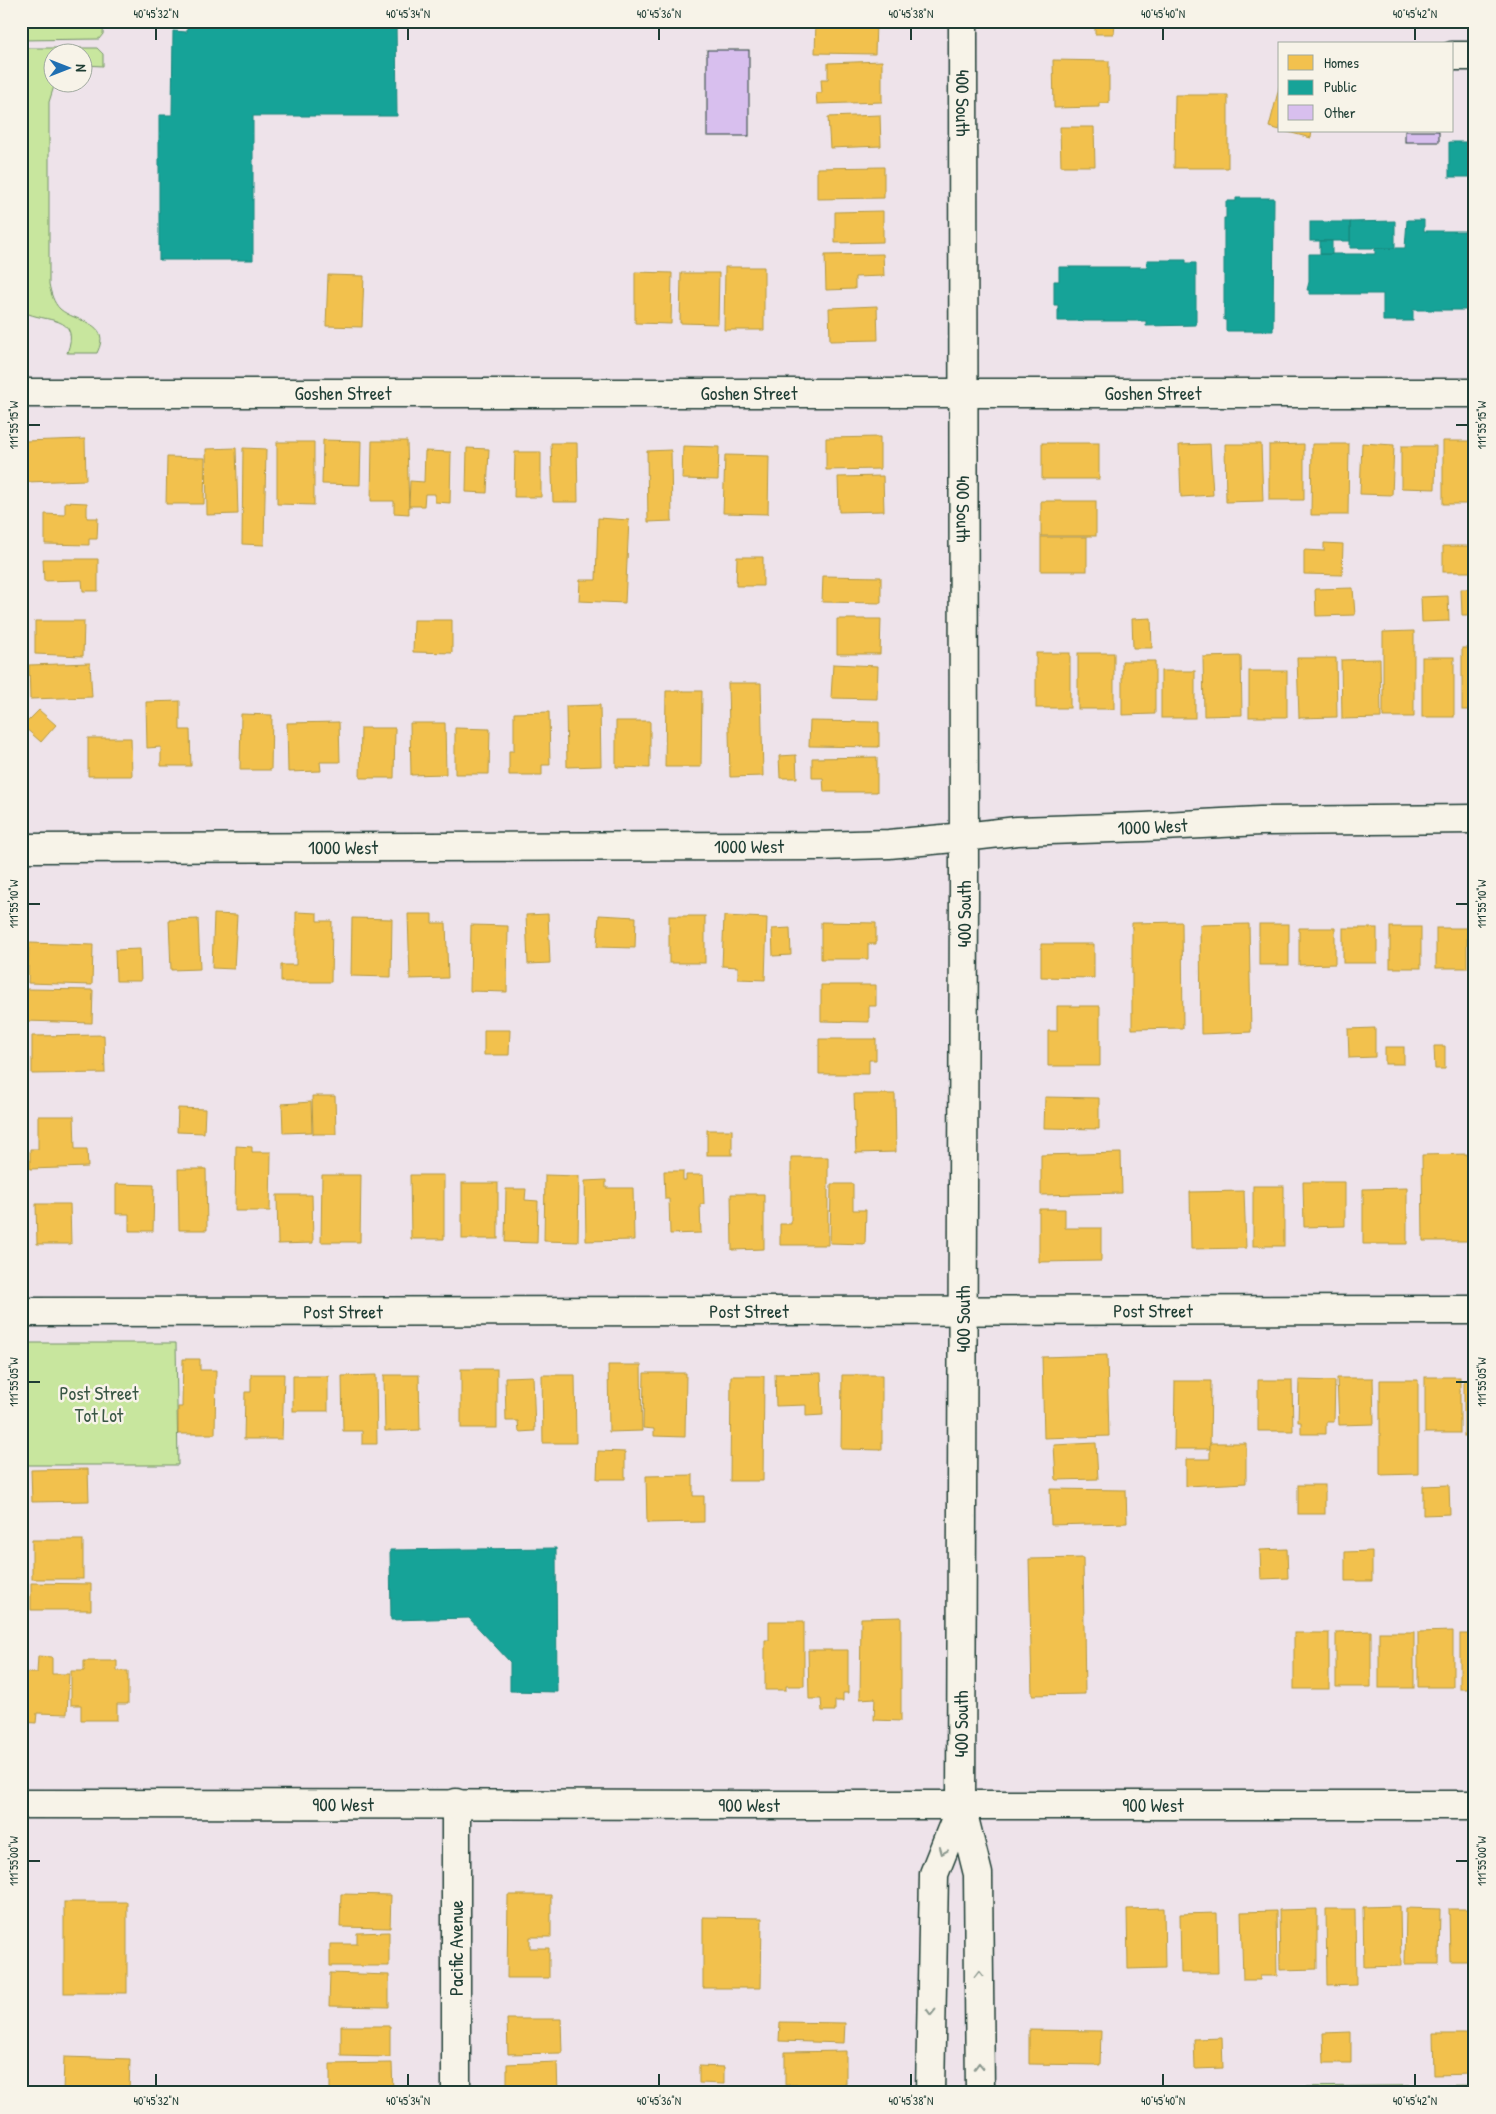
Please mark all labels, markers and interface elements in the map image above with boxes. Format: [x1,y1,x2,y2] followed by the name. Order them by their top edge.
[133,5,179,22] text: 40°45'32"N
[386,5,430,22] text: 40°45'34"N
[637,5,681,22] text: 40°45'36"N
[889,5,933,22] text: 40°45'38"N
[1141,5,1185,22] text: 40°45'40"N
[1393,5,1437,22] text: 40°45'42"N
[42,42,92,92] north arrow
[1278,42,1454,132] legend
[1324,52,1359,73] text: Homes
[72,64,91,72] text: N
[950,69,976,137] street label: 400 South
[1324,76,1357,97] text: Public
[1324,102,1356,123] text: Other
[295,380,392,406] street label: Goshen Street
[701,380,798,406] street label: Goshen Street
[1105,380,1202,406] street label: Goshen Street
[5,400,22,449] text: 111°55'15"W
[1473,400,1490,449] text: 111°55'15"W
[951,475,977,543] street label: 400 South
[1117,812,1189,841] street label: 1000 West
[714,833,784,859] street label: 1000 West
[308,834,378,860] street label: 1000 West
[5,879,22,928] text: 111°55'10"W
[1473,879,1490,928] text: 111°55'10"W
[951,880,977,948] street label: 400 South
[950,1285,976,1353] street label: 400 South
[1113,1297,1193,1323] street label: Post Street
[709,1298,789,1324] street label: Post Street
[303,1299,383,1325] street label: Post Street
[5,1357,22,1407] text: 111°55'05"W
[1473,1357,1490,1407] text: 111°55'05"W
[59,1380,139,1428] park label: Post Street Tot Lot
[948,1690,974,1758] street label: 400 South
[312,1791,374,1817] street label: 900 West
[718,1792,780,1818] street label: 900 West
[1122,1792,1184,1818] street label: 900 West
[5,1836,22,1886] text: 111°55'00"W
[1473,1836,1490,1886] text: 111°55'00"W
[939,1846,949,1855] one-way arrow
[443,1900,469,1996] street label: Pacific Avenue
[974,1969,984,1977] one-way arrow
[926,2008,936,2016] one-way arrow
[974,2062,984,2070] one-way arrow
[133,2092,179,2109] text: 40°45'32"N
[386,2092,430,2109] text: 40°45'34"N
[637,2092,681,2109] text: 40°45'36"N
[889,2092,933,2109] text: 40°45'38"N
[1141,2092,1185,2109] text: 40°45'40"N
[1393,2092,1437,2109] text: 40°45'42"N

